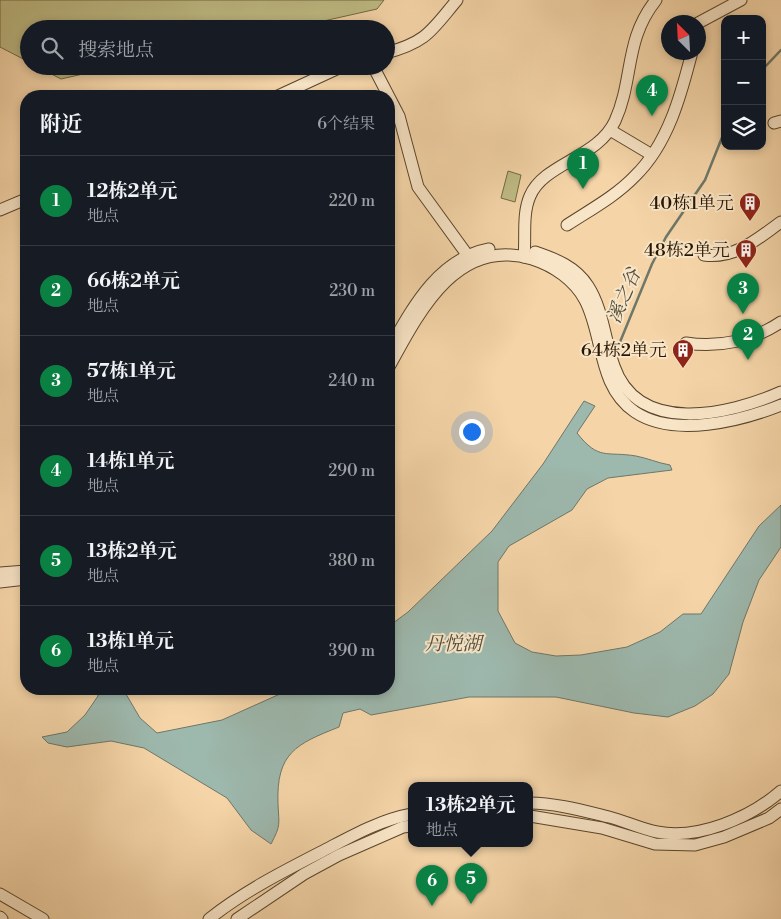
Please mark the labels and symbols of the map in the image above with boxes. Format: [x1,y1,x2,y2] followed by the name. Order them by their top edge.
[661,15,706,60] north arrow
[636,75,668,116] pin: 4
[567,148,599,189] pin: 1
[738,191,762,222] building icon: 40栋1单元
[650,192,734,215] place label: 40栋1单元
[734,238,758,269] building icon: 48栋2单元
[644,239,730,262] place label: 48栋2单元
[602,264,647,327] water label: 溪之谷
[727,273,759,314] pin: 3
[732,319,764,360] pin: 2
[671,338,695,369] building icon: 64栋2单元
[581,339,667,362] place label: 64栋2单元
[459,419,485,445] your location
[424,632,484,656] water label: 丹悦湖
[455,863,487,904] pin: 5
[416,865,448,906] pin: 6

